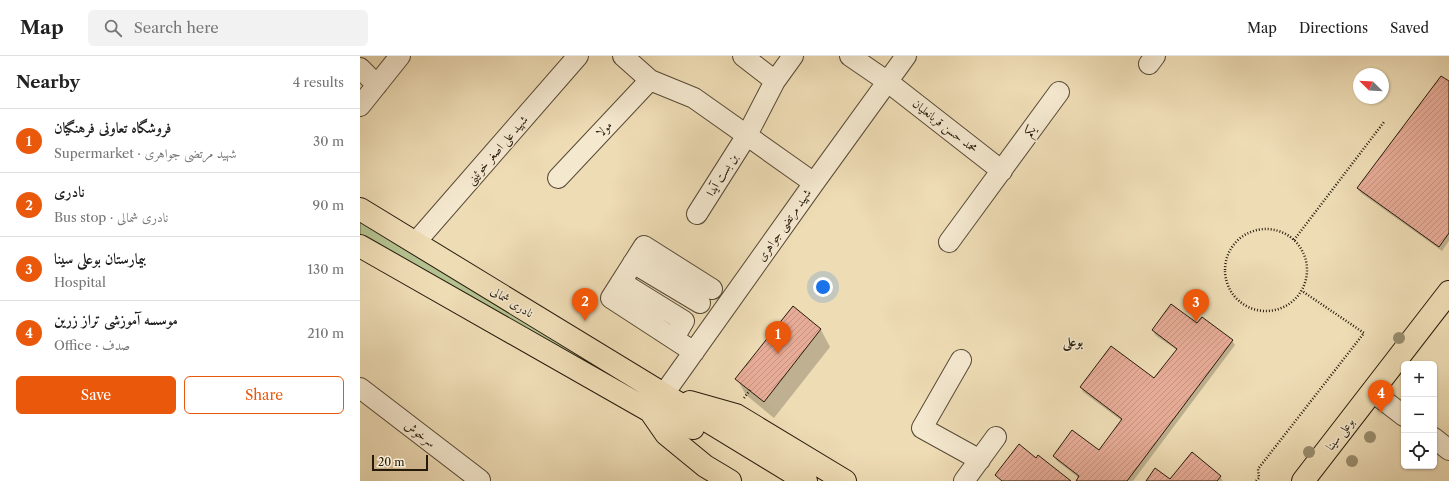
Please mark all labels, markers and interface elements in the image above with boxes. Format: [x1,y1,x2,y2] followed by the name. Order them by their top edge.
[88,10,368,46] search box
[20,16,64,39] text: Map
[102,17,124,39] icon: search
[134,18,219,37] text: Search here
[1247,19,1277,37] text: Map
[1299,19,1368,37] text: Directions
[1390,19,1429,37] text: Saved
[1353,68,1389,104] north arrow
[16,72,80,92] text: Nearby
[293,74,344,90] text: 4 results
[909,96,981,157] street label: محمد حسن قربانعلیان
[463,112,532,189] street label: شهید علی اصغر خوئینی
[54,118,172,137] text: فروشگاه تعاونی فرهنگیان
[593,118,615,140] street label: مولا
[1020,121,1042,142] street label: یکم
[26,133,32,149] text: 1
[313,133,344,149] text: 30 m
[54,145,236,161] text: Supermarket · شهید مرتضی جواهری
[703,150,741,199] street label: بن بست آیدا
[54,182,84,201] text: نادری
[753,186,816,265] street label: شهید مرتضی جواهری
[25,197,33,213] text: 2
[313,197,344,213] text: 90 m
[54,209,168,225] text: Bus stop · نادری شمالی
[54,249,146,268] text: بیمارستان بوعلی سینا
[25,261,33,277] text: 3
[308,261,344,277] text: 130 m
[54,274,106,290] text: Hospital
[813,277,833,297] your location
[488,283,536,320] street label: نادری شمالی
[572,288,598,321] pin: 2
[1183,289,1209,322] pin: 3
[54,310,178,329] text: موسسه آموزشی تراز زرین
[765,321,791,354] pin: 1
[25,325,33,341] text: 4
[307,325,344,341] text: 210 m
[1062,333,1084,352] district label: بوعلی
[54,337,130,353] text: Office · صدف
[1401,361,1437,469] map controls
[1401,361,1437,397] button: +
[16,376,176,414] button: Save
[184,376,344,414] button: Share
[1368,380,1394,413] pin: 4
[1401,397,1437,433] button: −
[1322,414,1359,454] street label: بوعلی سینا
[401,417,439,451] street label: سرخوش
[1401,433,1437,469] button: locate
[372,453,428,472] scale bar
[378,455,404,469] text: 20 m

